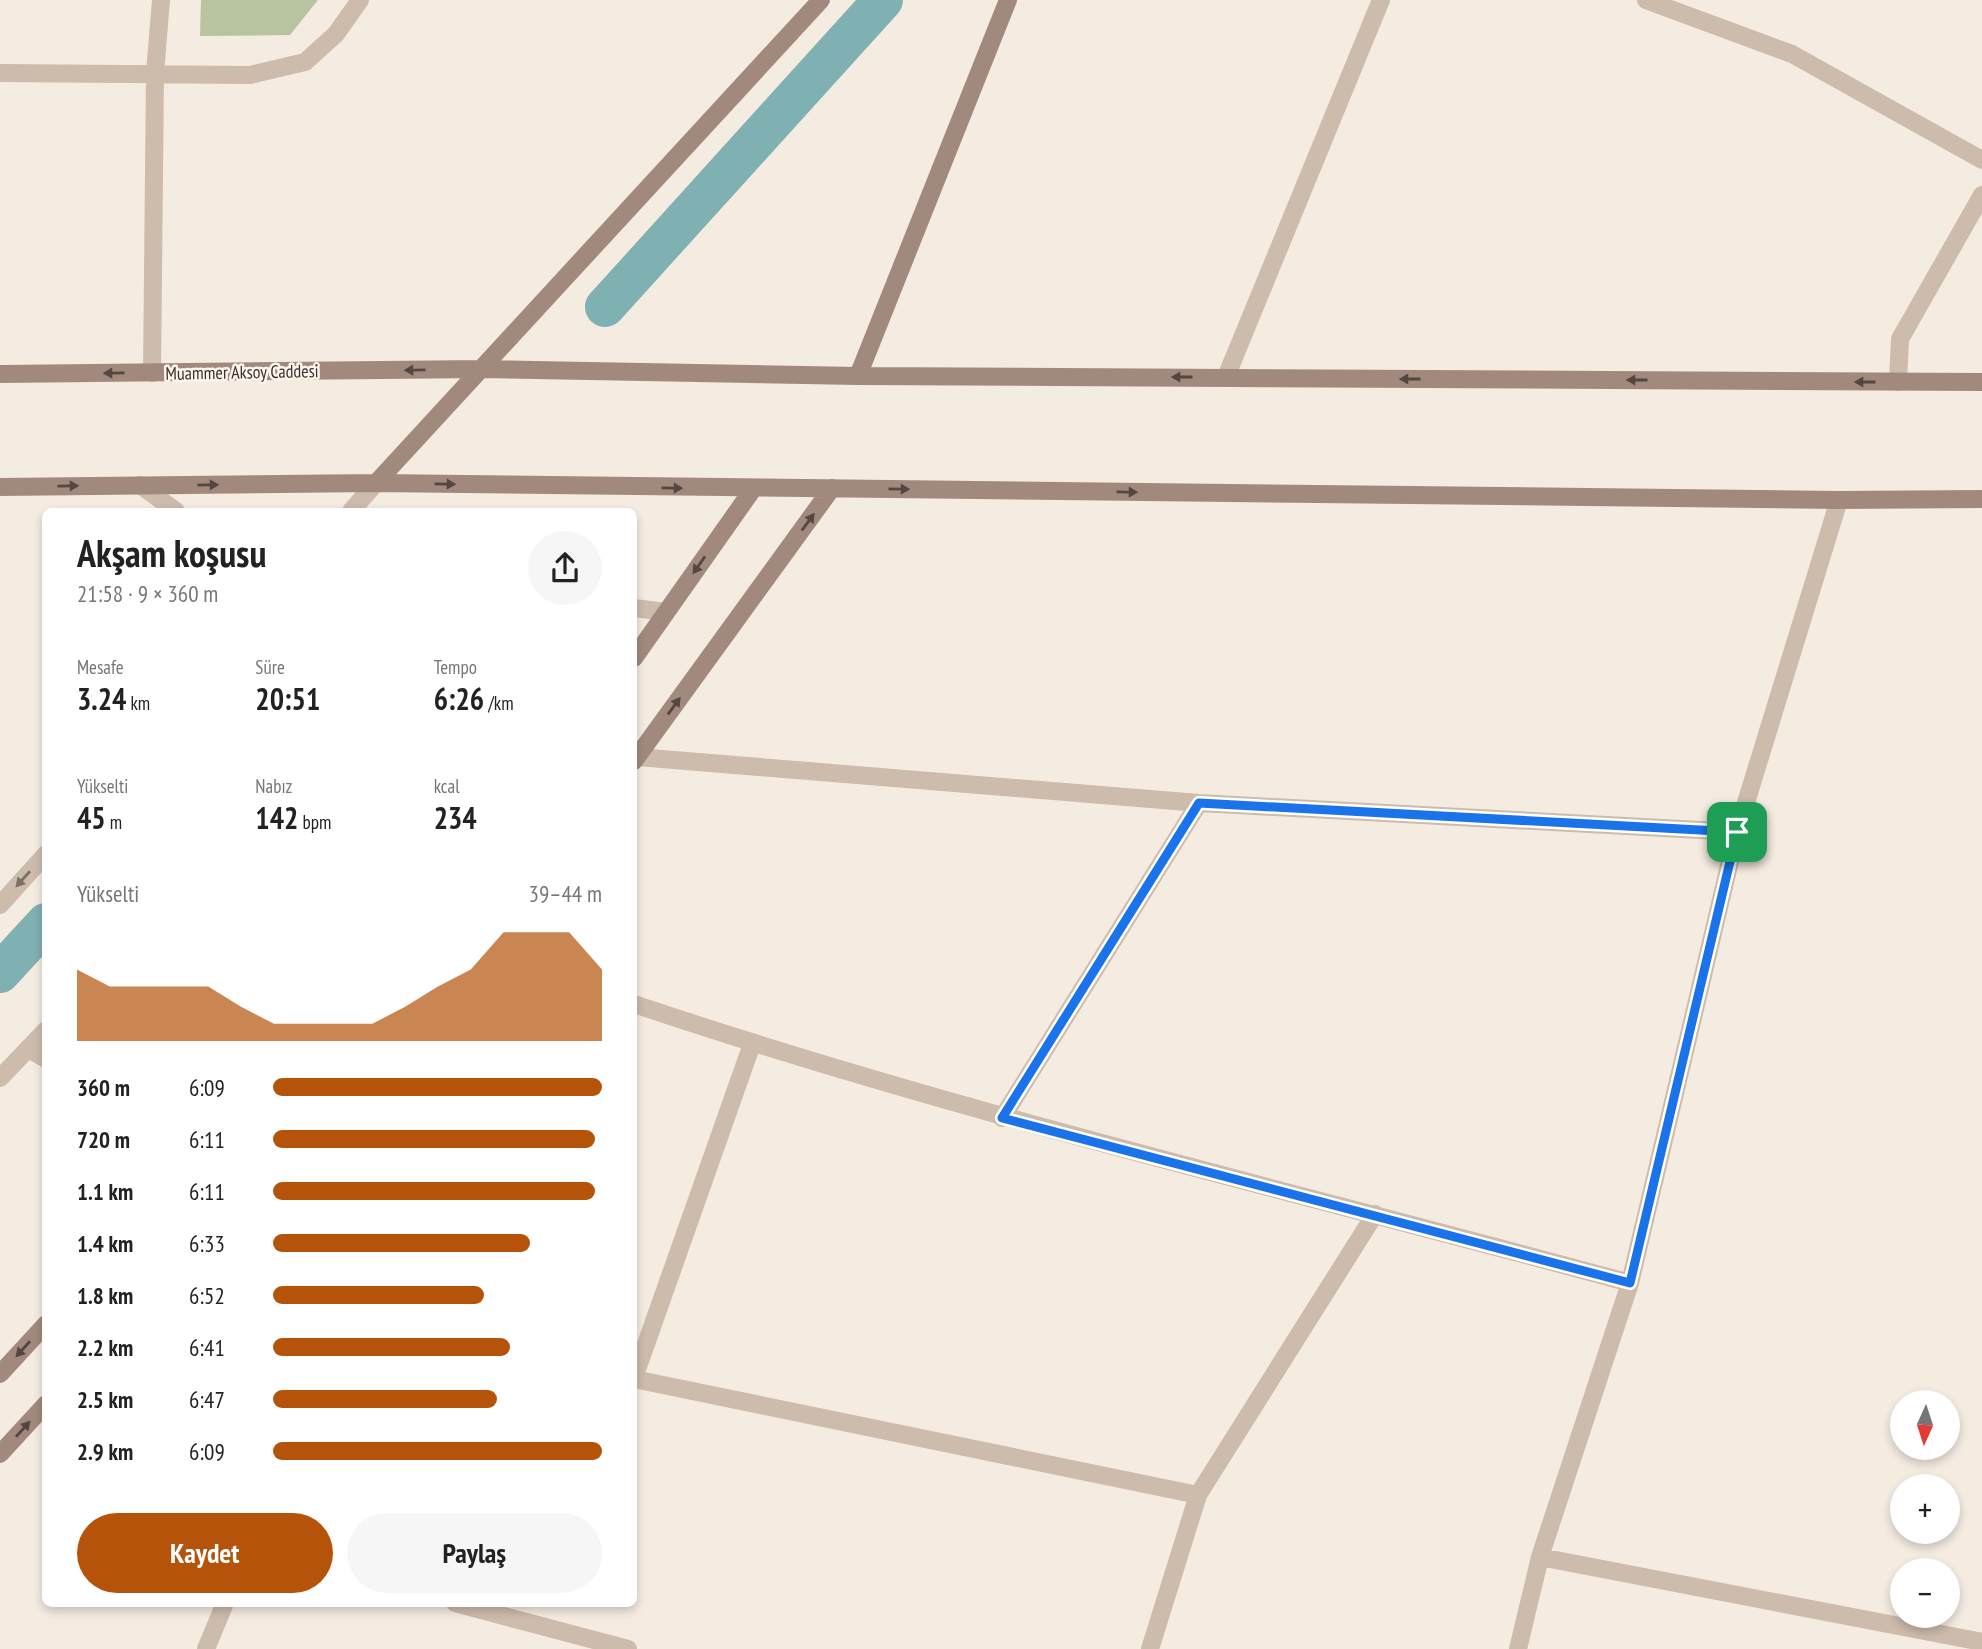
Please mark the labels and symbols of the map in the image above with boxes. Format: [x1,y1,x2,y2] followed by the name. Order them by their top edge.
[165,359,319,385] street label: Muammer Aksoy Caddesi
[404,364,426,376] one-way arrow
[103,367,125,379] one-way arrow
[1171,371,1193,383] one-way arrow
[1399,373,1421,385] one-way arrow
[1626,374,1648,386] one-way arrow
[1854,376,1876,388] one-way arrow
[434,478,456,490] one-way arrow
[197,479,219,491] one-way arrow
[57,480,79,492] one-way arrow
[661,482,683,494] one-way arrow
[889,483,911,495] one-way arrow
[1116,486,1138,498] one-way arrow
[800,513,814,531] one-way arrow
[692,556,706,574] one-way arrow
[667,697,681,715] one-way arrow
[1707,802,1767,862] pin
[15,870,31,888] one-way arrow
[15,1340,31,1358] one-way arrow
[1890,1390,1960,1460] north arrow
[14,1421,30,1438] one-way arrow

